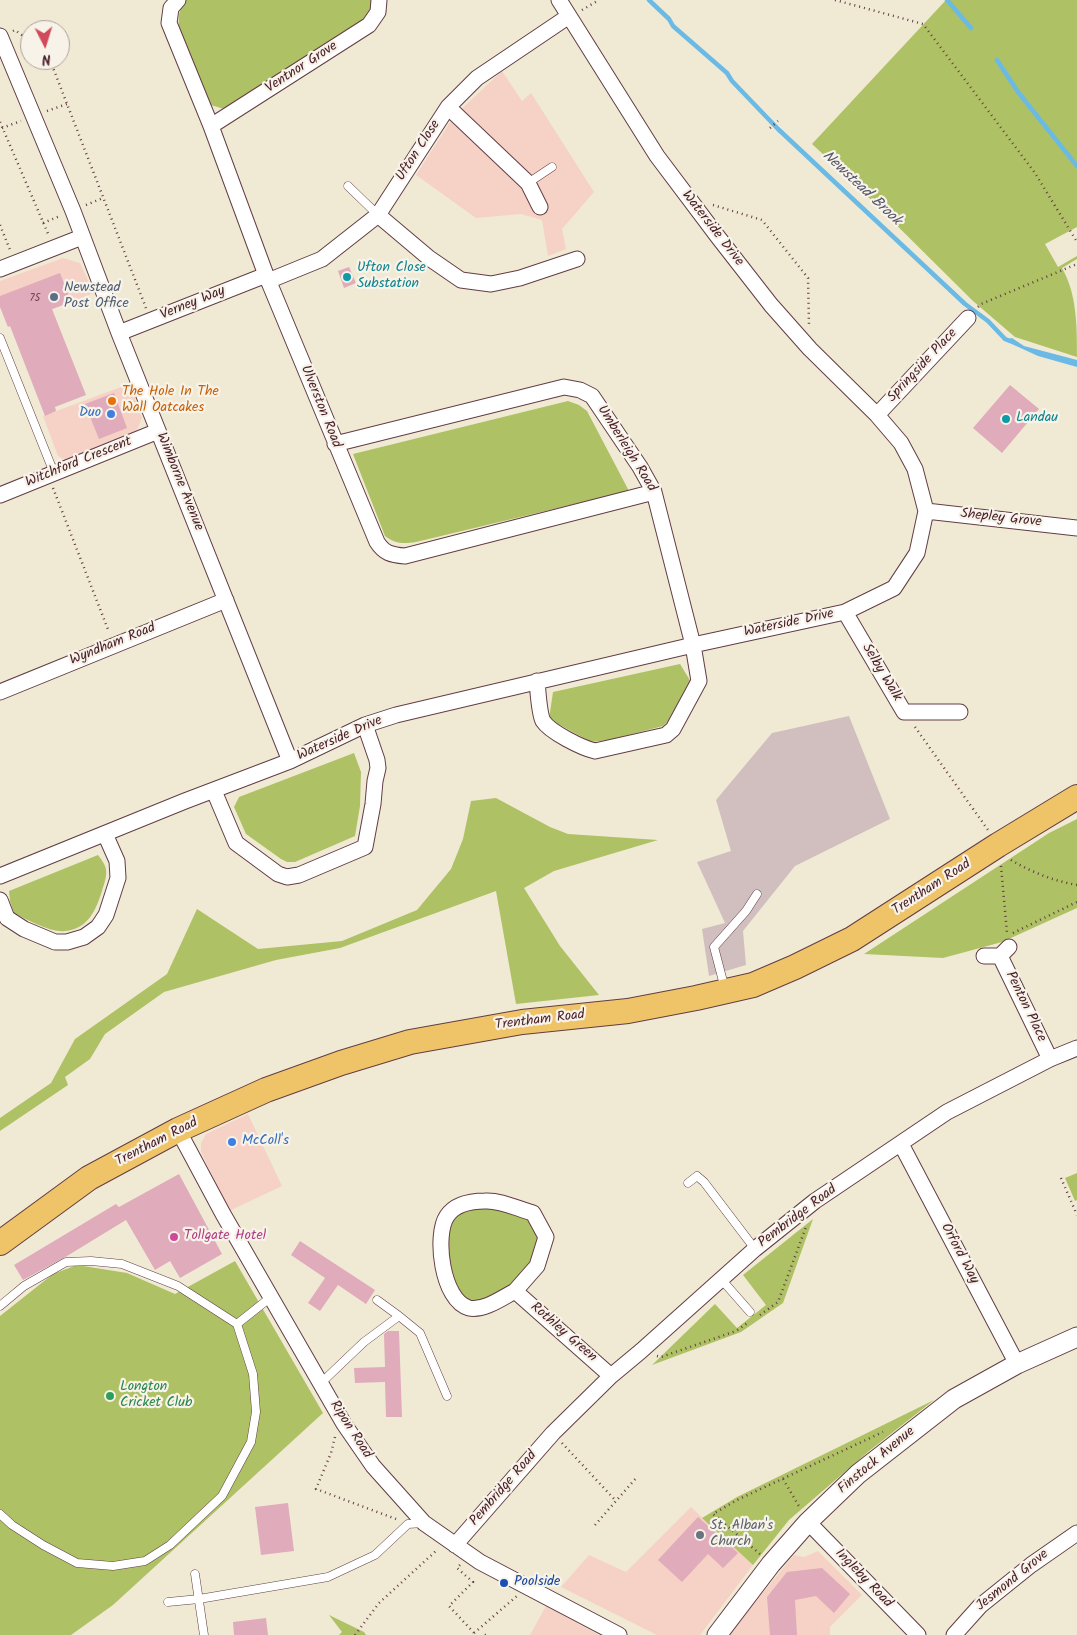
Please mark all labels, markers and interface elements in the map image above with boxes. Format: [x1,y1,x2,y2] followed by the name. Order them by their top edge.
[20,20,70,70] north arrow
[263,39,341,97] street label: Ventnor Grove
[41,48,52,70] text: N
[393,118,445,184] street label: Ufton Close
[818,148,904,230] water label: Newstead Brook
[677,188,747,270] street label: Waterside Drive
[357,261,426,294] place label: Ufton Close Substation
[341,271,353,283] marker: Ufton Close Substation
[64,281,129,314] place label: Newstead Post Office
[158,283,228,325] street label: Verney Way
[48,291,60,303] marker: Newstead Post Office
[30,292,40,306] house number: 75
[885,326,961,406] street label: Springside Place
[296,363,344,451] street label: Ulverston Road
[122,385,219,418] place label: The Hole In The Wall Oatcakes
[106,395,118,407] marker: The Hole In The Wall Oatcakes
[593,403,659,495] street label: Umberleigh Road
[79,406,101,422] place label: Duo
[105,408,117,420] marker: Duo
[1016,411,1058,427] place label: Landau
[1000,413,1012,425] marker: Landau
[152,430,206,534] street label: Wimborne Avenue
[23,434,135,492] street label: Witchford Crescent
[960,506,1042,532] street label: Shepley Grove
[743,606,835,642] street label: Waterside Drive
[68,620,158,670] street label: Wyndham Road
[857,641,905,705] street label: Selby Walk
[295,713,385,765] street label: Waterside Drive
[890,856,974,920] street label: Trentham Road
[1001,969,1049,1045] street label: Penton Place
[494,1007,586,1035] street label: Trentham Road
[113,1115,201,1171] street label: Trentham Road
[242,1134,289,1150] place label: McColl's
[226,1136,238,1148] marker: McColl's
[755,1182,841,1252] street label: Pembridge Road
[936,1221,982,1287] street label: Orford Way
[184,1229,266,1245] place label: Tollgate Hotel
[168,1231,180,1243] marker: Tollgate Hotel
[526,1300,600,1366] street label: Rothley Green
[120,1380,192,1412] place label: Longton Cricket Club
[104,1390,116,1402] marker: Longton Cricket Club
[325,1398,375,1462] street label: Ripon Road
[835,1424,919,1498] street label: Finstock Avenue
[467,1448,541,1530] street label: Pembridge Road
[710,1519,773,1551] place label: St. Alban's Church
[694,1529,706,1541] marker: St. Alban's Church
[831,1546,895,1612] street label: Ingleby Road
[973,1547,1053,1615] street label: Jesmond Grove
[514,1575,560,1591] place label: Poolside
[498,1577,510,1589] marker: Poolside

